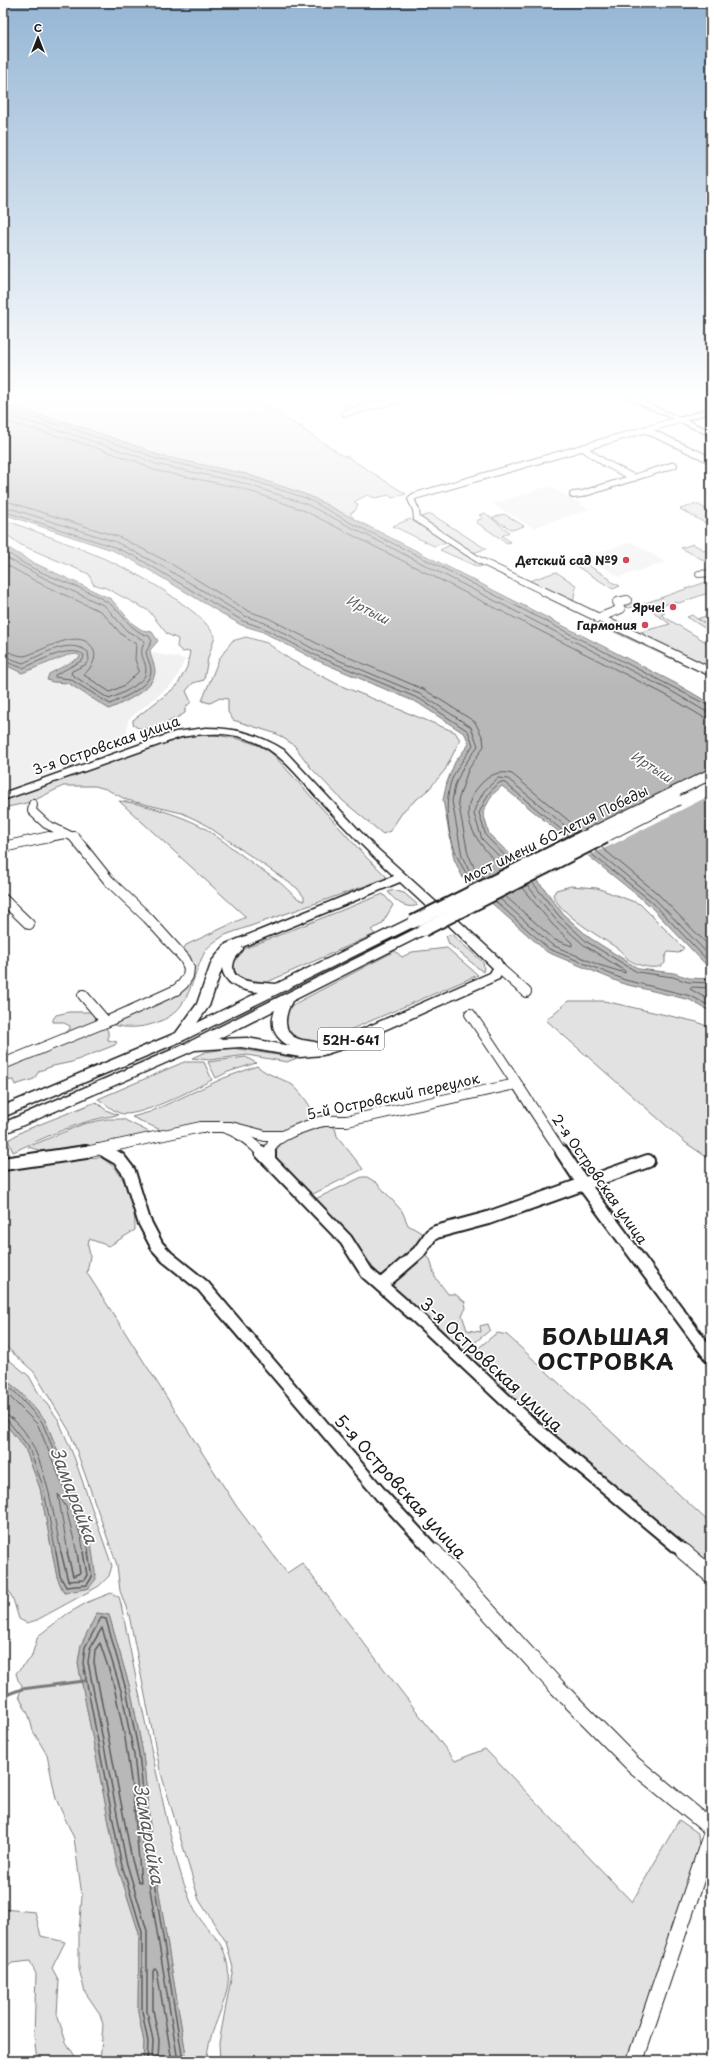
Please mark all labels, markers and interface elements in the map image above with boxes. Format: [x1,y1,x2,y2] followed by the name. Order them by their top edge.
[18,18,58,58] north arrow
[34,19,42,36] text: С
[515,551,618,569] place label: Детский сад №9
[621,555,631,565] marker: Детский сад №9
[343,590,394,629] water label: Иртыш
[631,598,665,616] place label: Ярче!
[668,602,678,612] marker: Ярче!
[577,616,637,634] place label: Гармония
[640,620,650,630] marker: Гармония
[30,710,183,780] street label: 3-я Островская улица
[628,746,677,787] water label: Иртыш
[458,780,652,888] street label: мост имени 60-летия Победы
[318,1028,384,1050] road number: 52Н-641
[305,1067,482,1125] street label: 5-й Островский переулок
[547,1110,653,1249] street label: 2-я Островская улица
[415,1291,570,1438] street label: 3-я Островская улица
[537,1319,675,1377] district label: БОЛЬШАЯ ОСТРОВКА
[329,1408,473,1564] street label: 5-я Островская улица
[44,1443,106,1548] water label: Замарайка
[128,1782,172,1887] water label: Замарайка

